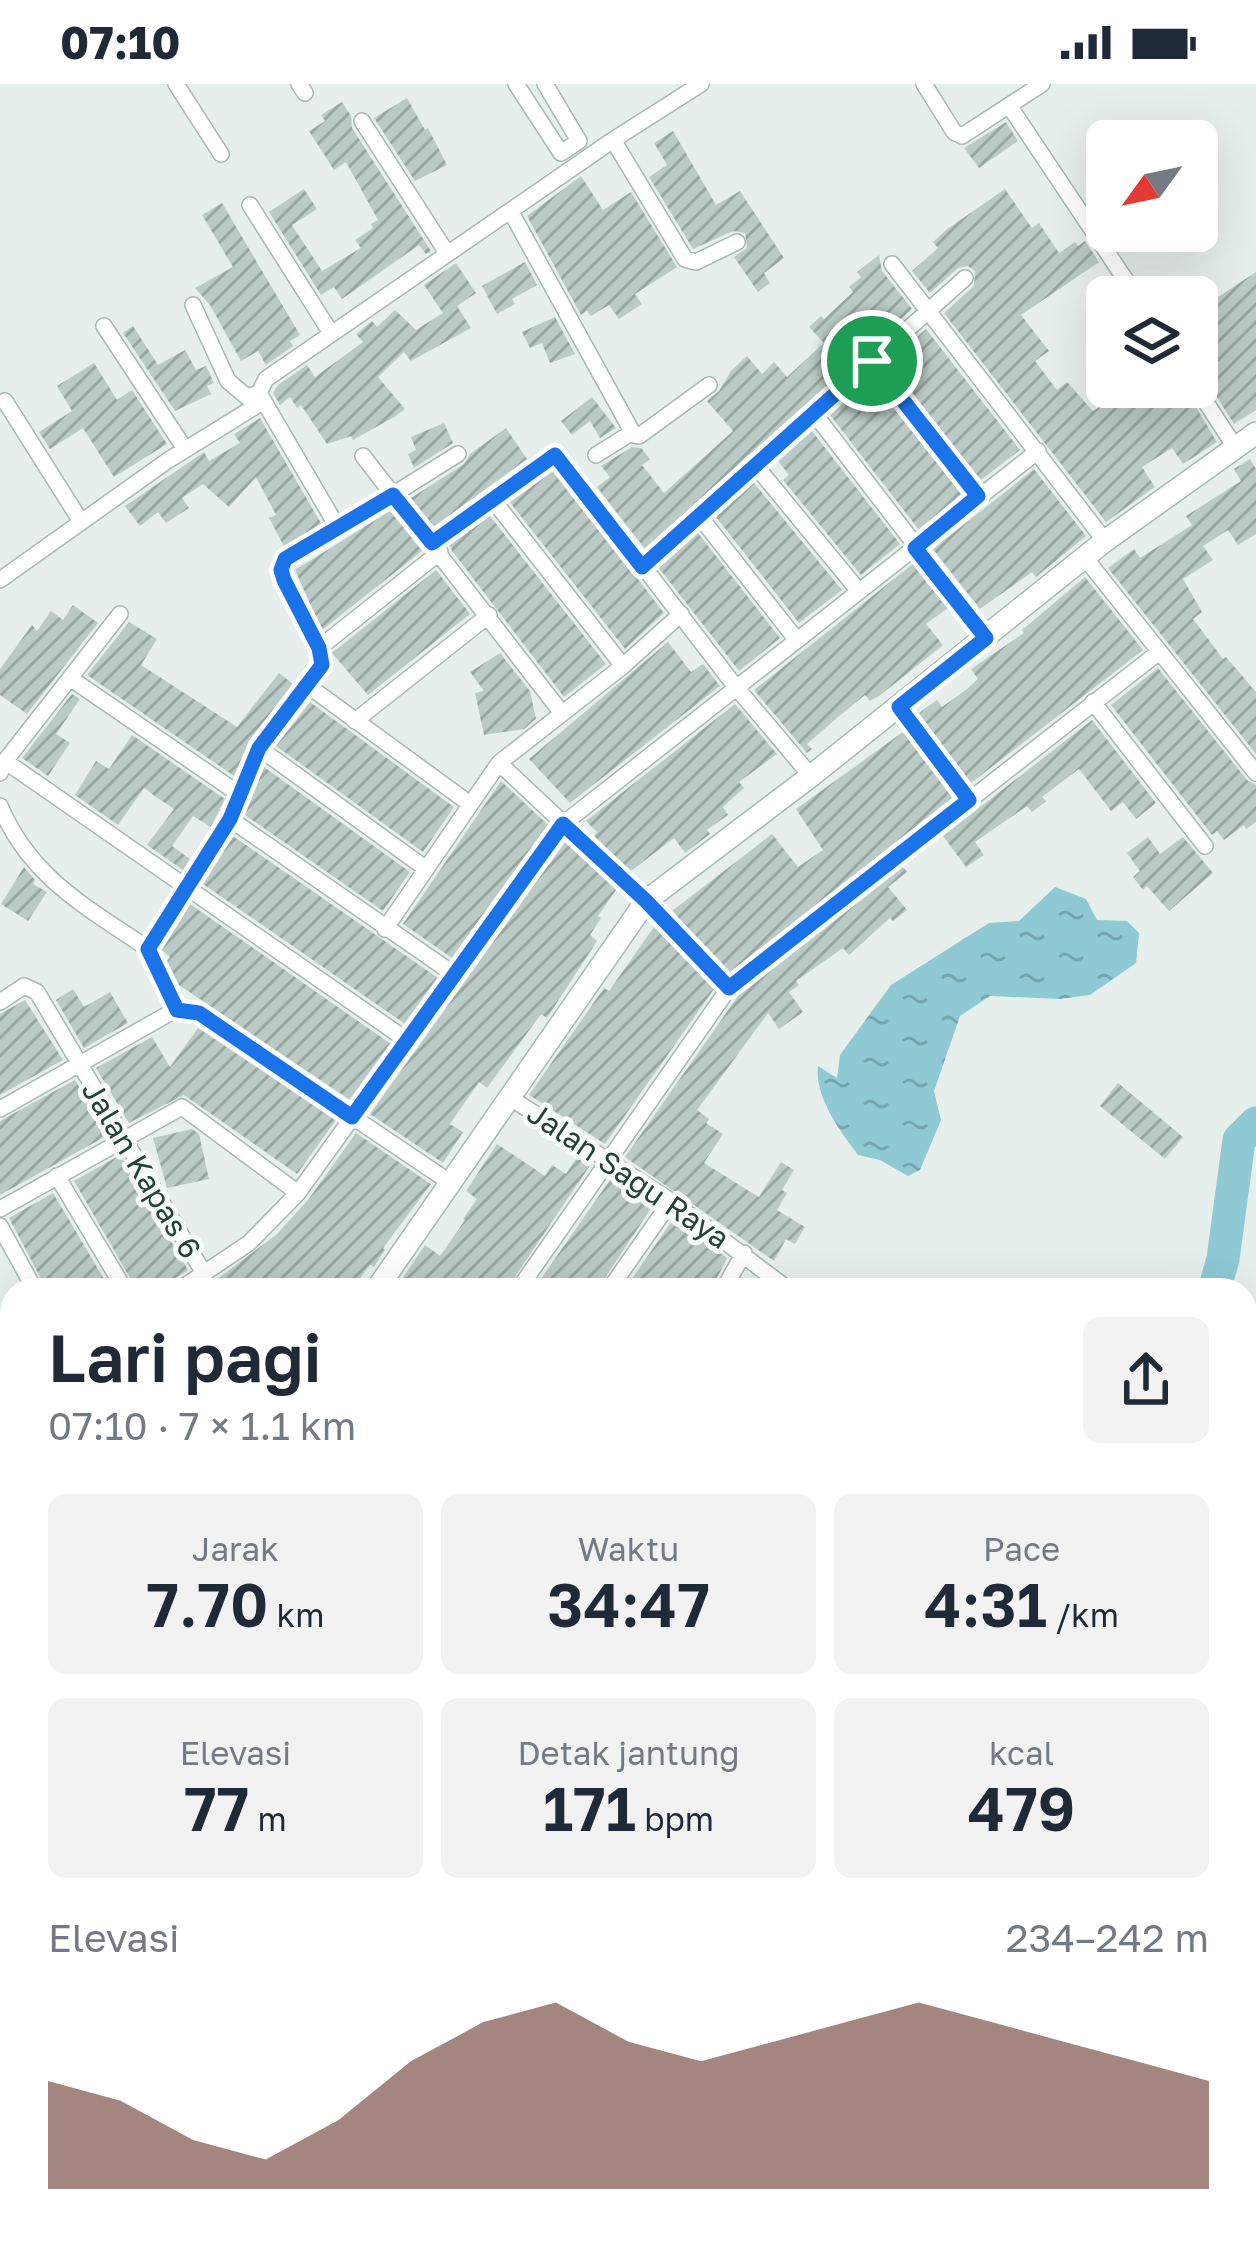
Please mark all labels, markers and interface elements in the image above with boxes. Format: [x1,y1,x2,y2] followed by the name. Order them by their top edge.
[60,15,181,69] text: 07:10
[1086,120,1218,252] north arrow
[1086,120,1218,408] map controls
[1086,276,1218,408] button: layers
[821,310,923,412] pin
[839,328,905,394] icon: arrive
[75,1074,209,1265] street label: Jalan Kapas 6
[521,1094,736,1256] street label: Jalan Sagu Raya
[48,1317,321,1397] text: Lari pagi
[1083,1317,1209,1443] button: share
[48,1402,356,1449] text: 07:10 · 7 × 1.1 km
[192,1529,279,1568] text: Jarak
[578,1529,679,1568] text: Waktu
[983,1529,1060,1568] text: Pace
[147,1568,268,1640] text: 7.70
[547,1568,710,1640] text: 34:47
[924,1568,1047,1640] text: 4:31
[268,1595,324,1634] text: km
[1047,1595,1119,1634] text: /km
[180,1733,291,1772] text: Elevasi
[517,1733,740,1772] text: Detak jantung
[989,1733,1054,1772] text: kcal
[184,1772,249,1844] text: 77
[543,1772,636,1844] text: 171
[968,1772,1075,1844] text: 479
[249,1799,287,1838] text: m
[636,1799,714,1838] text: bpm
[48,1914,180,1961] text: Elevasi
[1006,1914,1209,1961] text: 234–242 m

